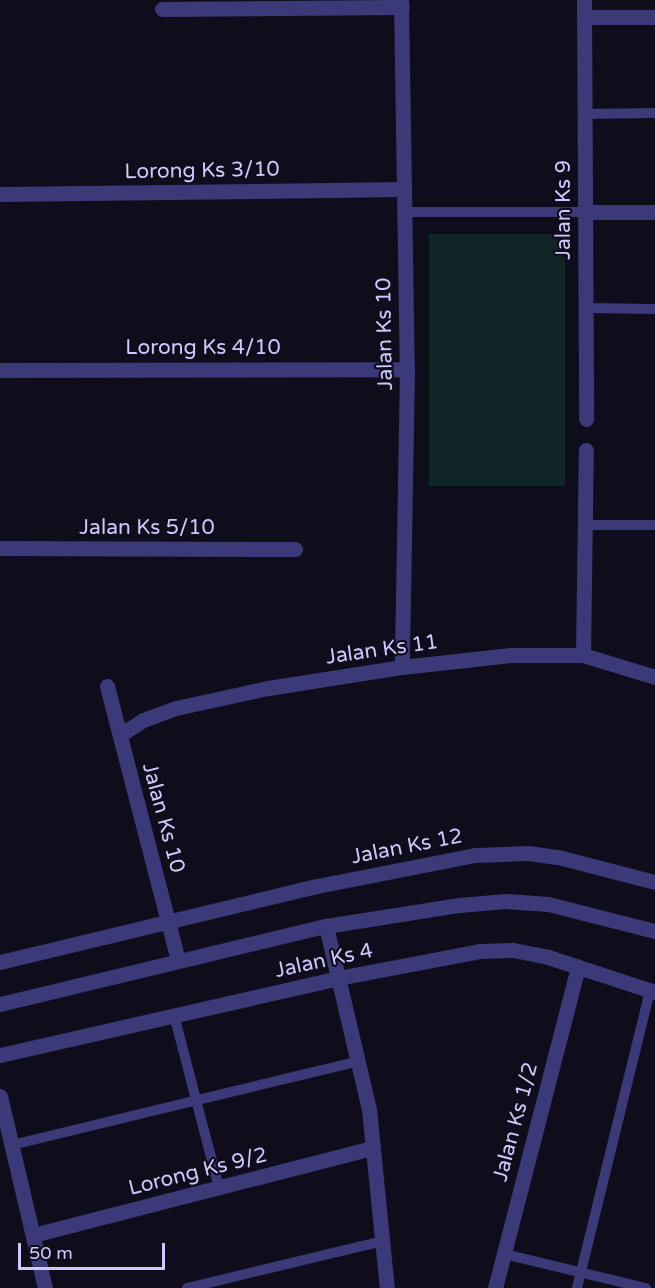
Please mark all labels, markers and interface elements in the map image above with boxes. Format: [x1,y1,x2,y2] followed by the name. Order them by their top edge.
[124,157,280,185] street label: Lorong Ks 3/10
[551,160,577,260] street label: Jalan Ks 9
[371,277,399,391] street label: Jalan Ks 10
[125,335,281,361] street label: Lorong Ks 4/10
[79,515,215,541] street label: Jalan Ks 5/10
[324,630,440,670] street label: Jalan Ks 11
[136,760,190,876] street label: Jalan Ks 10
[349,824,465,870] street label: Jalan Ks 12
[273,938,375,984] street label: Jalan Ks 4
[488,1060,544,1184] street label: Jalan Ks 1/2
[126,1143,270,1201] street label: Lorong Ks 9/2
[21,1231,168,1269] scale bar
[29,1242,73,1264] text: 50 m

